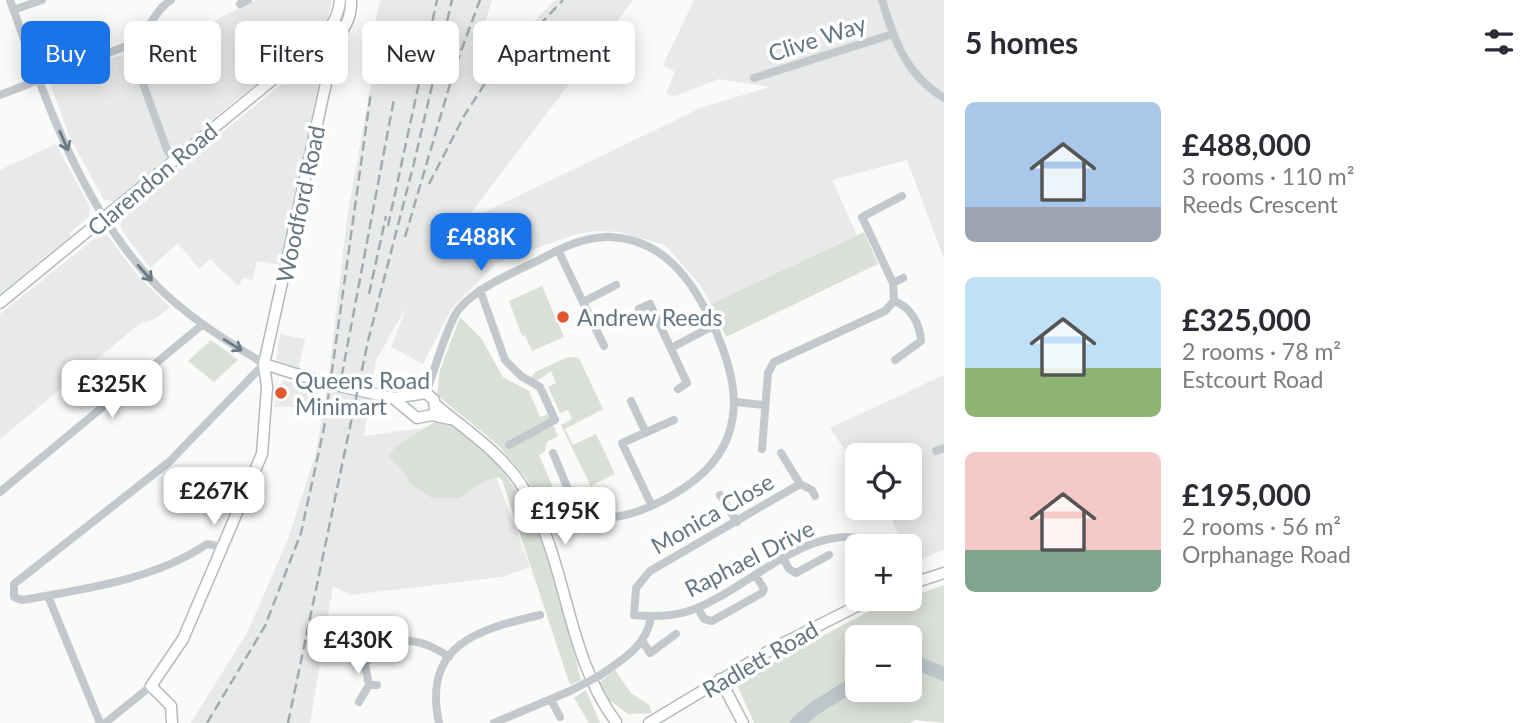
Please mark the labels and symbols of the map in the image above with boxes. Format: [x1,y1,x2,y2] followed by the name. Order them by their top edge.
[765,9,870,67] street label: Clive Way
[81,117,223,241] street label: Clarendon Road
[270,123,330,285] street label: Woodford Road
[58,130,71,152] one-way arrow
[432,214,530,273] pin: £488K
[137,264,154,281] one-way arrow
[577,303,722,331] place label: Andrew Reeds
[555,309,571,325] marker: Andrew Reeds
[222,338,242,352] one-way arrow
[63,360,161,420] pin: £325K
[295,366,430,420] place label: Queens Road Minimart
[273,385,289,401] marker: Queens Road Minimart
[646,467,778,559] street label: Monica Close
[165,468,263,527] pin: £267K
[516,488,614,547] pin: £195K
[680,513,818,603] street label: Raphael Drive
[697,615,823,703] street label: Radlett Road
[309,616,407,676] pin: £430K

